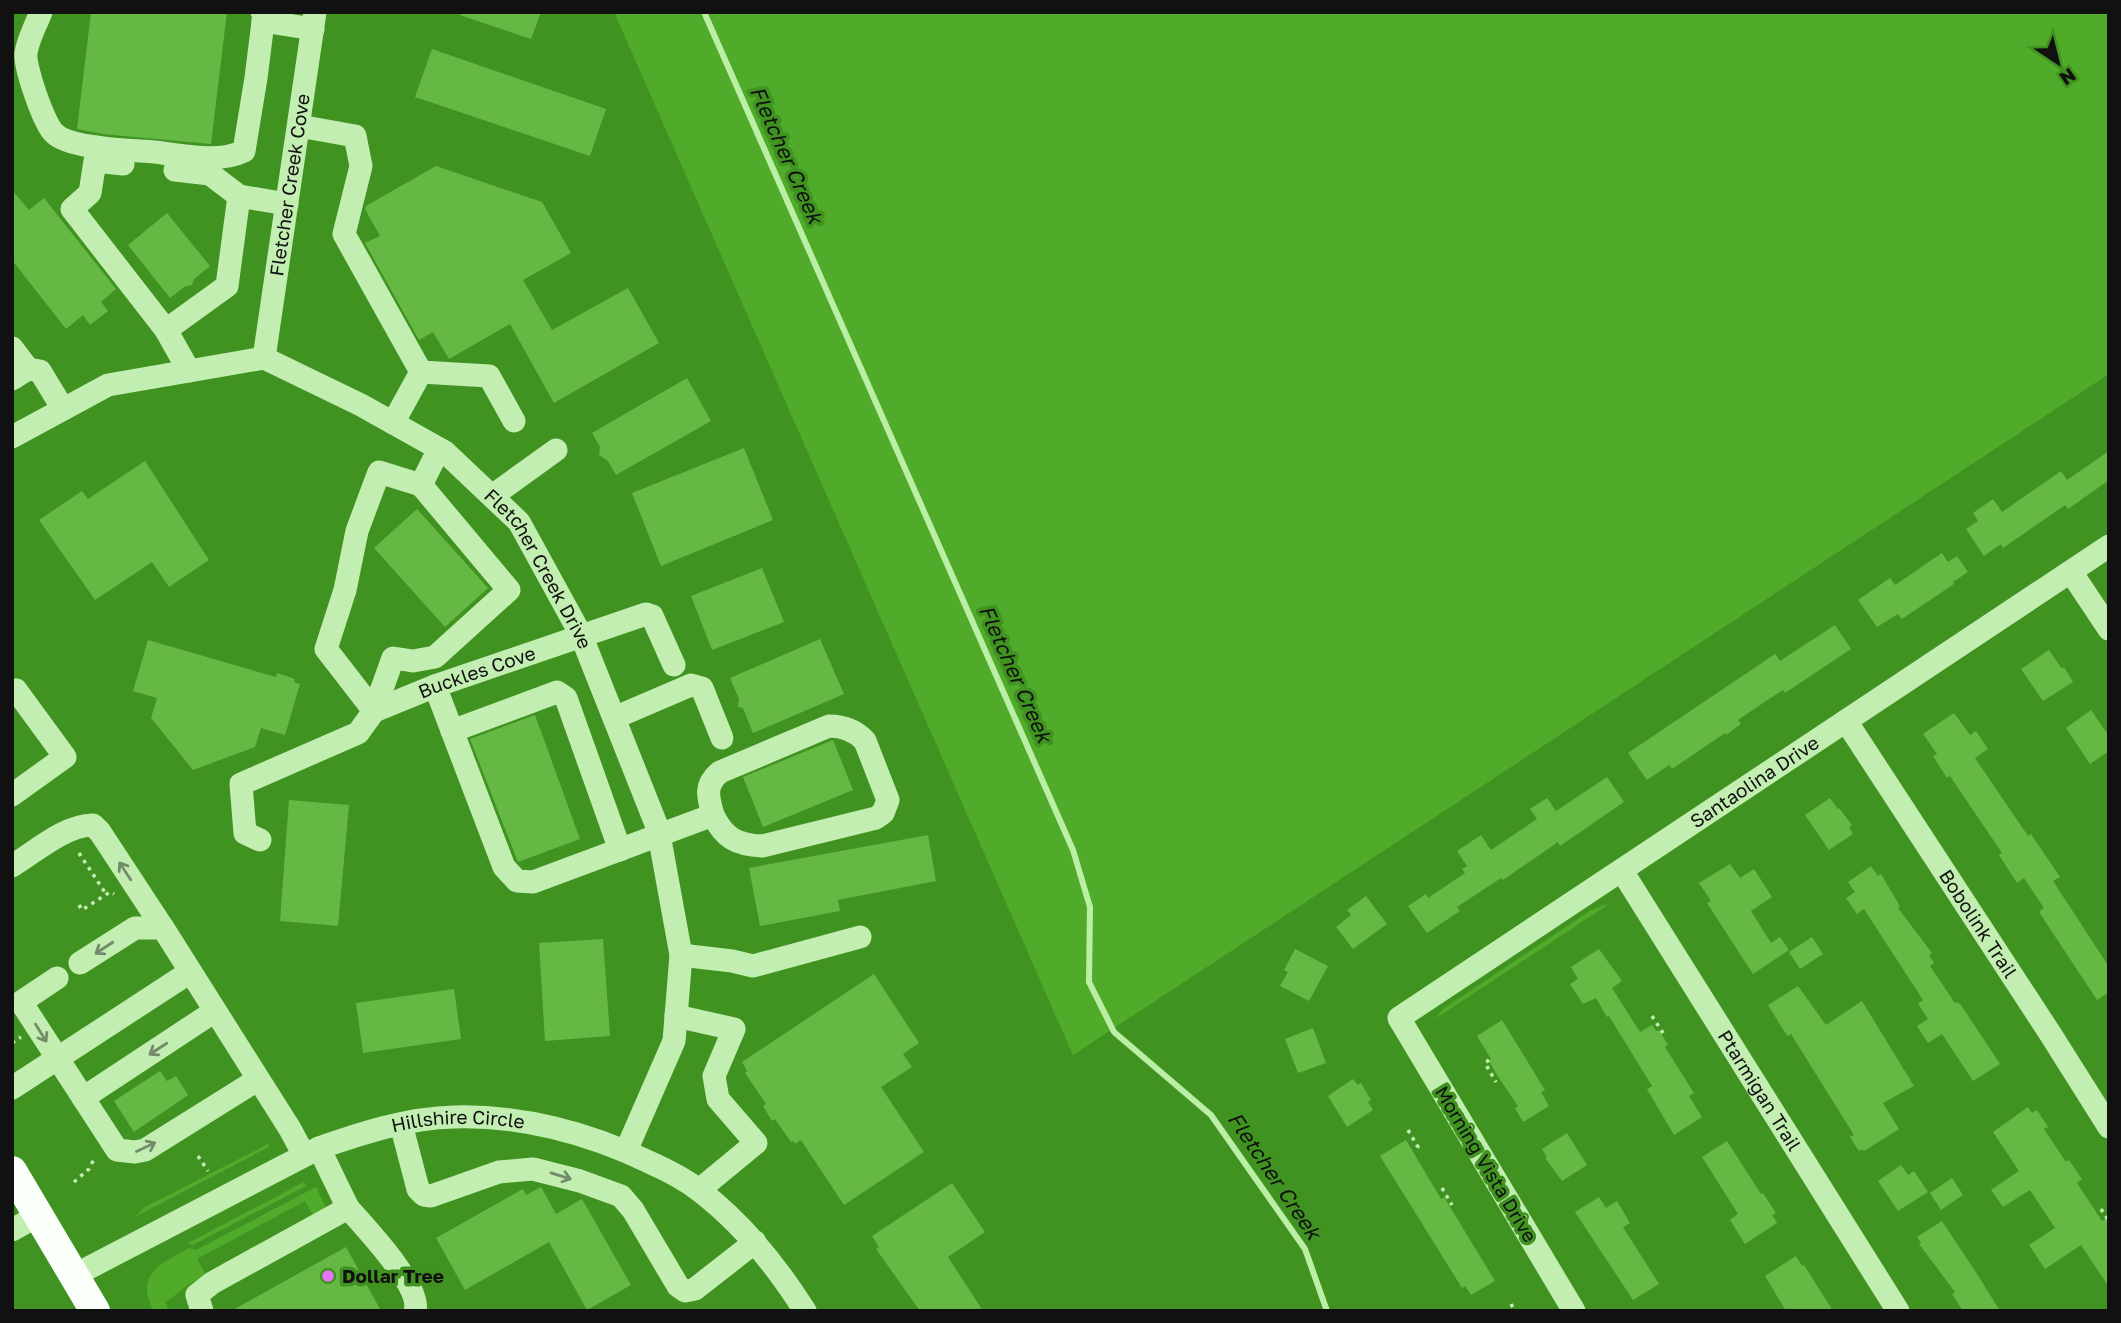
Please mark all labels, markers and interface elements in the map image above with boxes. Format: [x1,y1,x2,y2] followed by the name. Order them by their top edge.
[2023,28,2093,98] north arrow
[2056,64,2081,91] text: N
[745,82,830,229] water label: Fletcher Creek
[264,92,314,278] street label: Fletcher Creek Cove
[480,483,597,652] street label: Fletcher Creek Drive
[974,601,1059,748] water label: Fletcher Creek
[415,641,538,703] street label: Buckles Cove
[1685,730,1823,832] street label: Santaolina Drive
[118,861,132,881] one-way arrow
[1935,865,2022,982] street label: Bobolink Trail
[94,941,114,955] one-way arrow
[33,1023,48,1042] one-way arrow
[1714,1025,1807,1155] street label: Ptarmigan Trail
[149,1042,168,1056] one-way arrow
[1431,1081,1542,1246] street label: Morning Vista Drive
[389,1105,526,1136] street label: Hillshire Circle
[1223,1107,1328,1246] water label: Fletcher Creek
[135,1140,156,1153] one-way arrow
[550,1170,572,1183] one-way arrow
[342,1264,444,1287] place label: Dollar Tree
[320,1268,336,1284] marker: Dollar Tree

